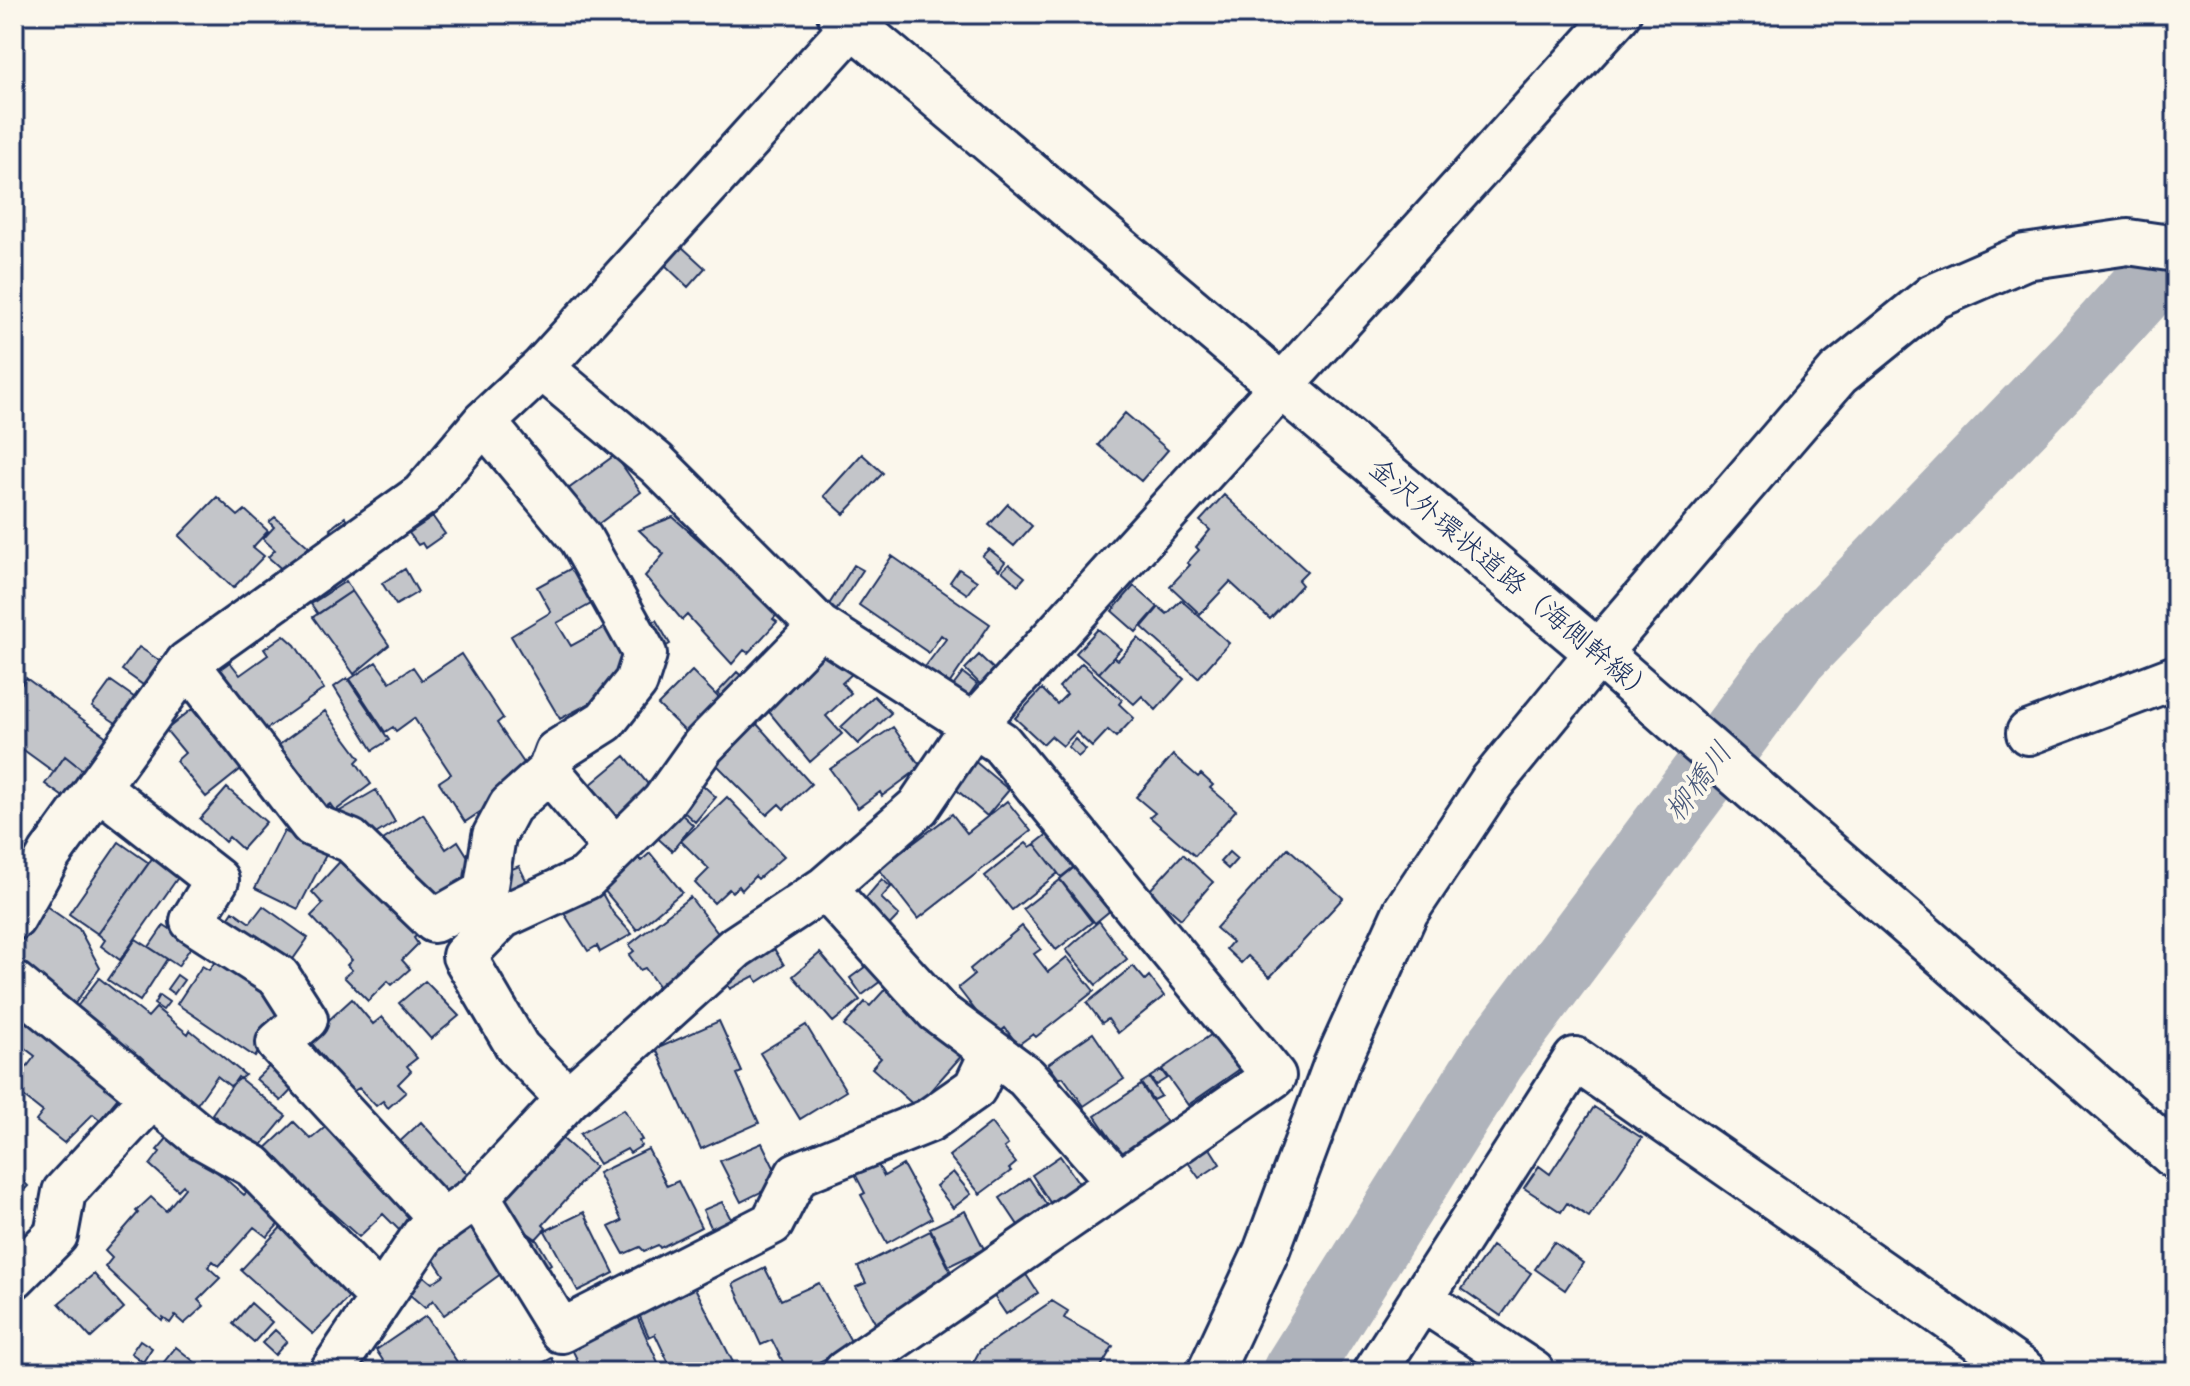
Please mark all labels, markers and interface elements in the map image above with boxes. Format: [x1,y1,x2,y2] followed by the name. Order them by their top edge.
[1362,451,1662,711] street label: 金沢外環状道路（海側幹線）
[1658,735,1740,829] water label: 柳橋川

